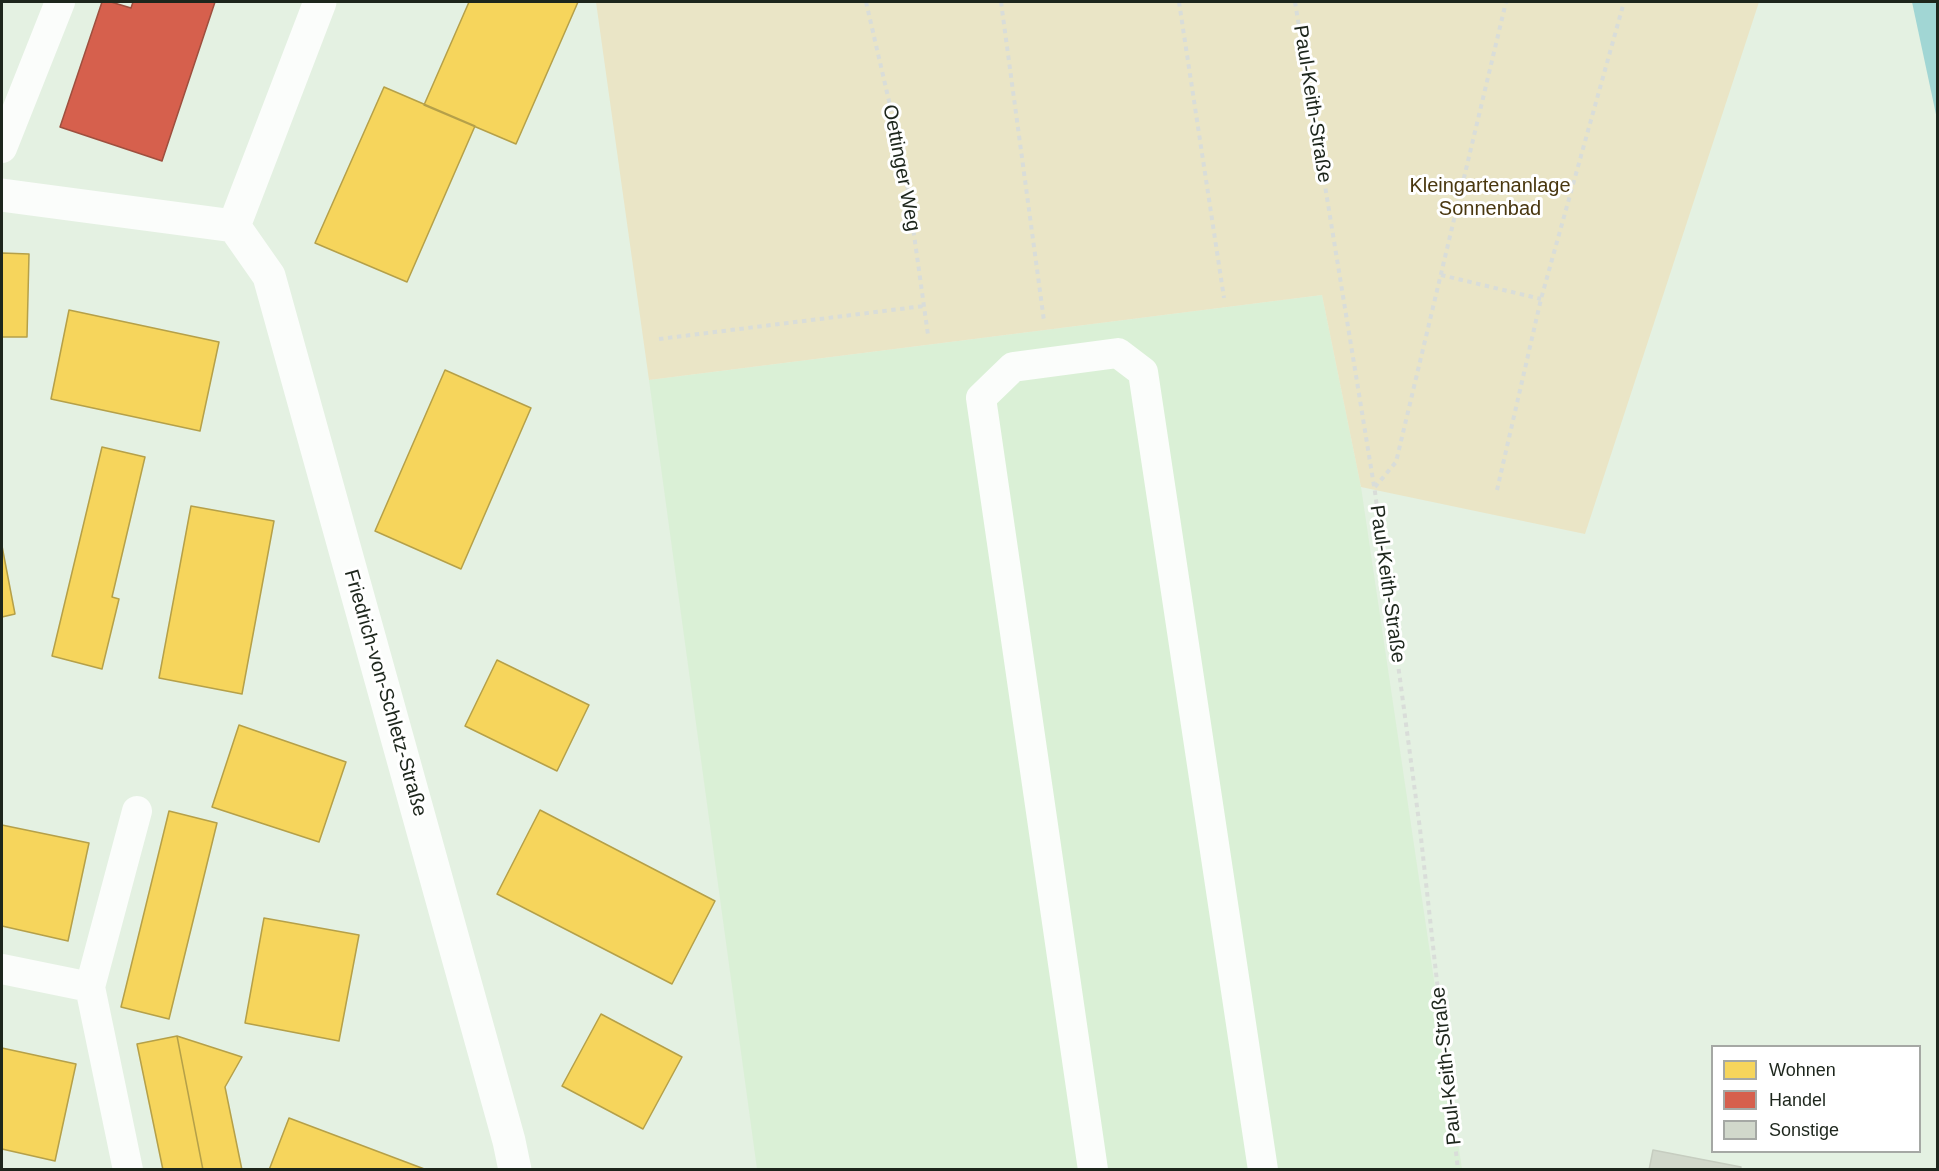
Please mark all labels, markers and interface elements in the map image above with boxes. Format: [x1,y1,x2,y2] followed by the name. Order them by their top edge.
[1288,24,1336,184] street label: Paul-Keith-Straße
[877,103,925,233] street label: Oettinger Weg
[1409,174,1571,221] park label: Kleingartenanlage Sonnenbad
[1364,504,1410,664] street label: Paul-Keith-Straße
[338,567,432,819] street label: Friedrich-von-Schletz-Straße
[1427,986,1467,1146] street label: Paul-Keith-Straße
[1711,1045,1921,1153] legend
[1769,1060,1836,1080] text: Wohnen
[1769,1090,1826,1110] text: Handel
[1769,1120,1839,1140] text: Sonstige

